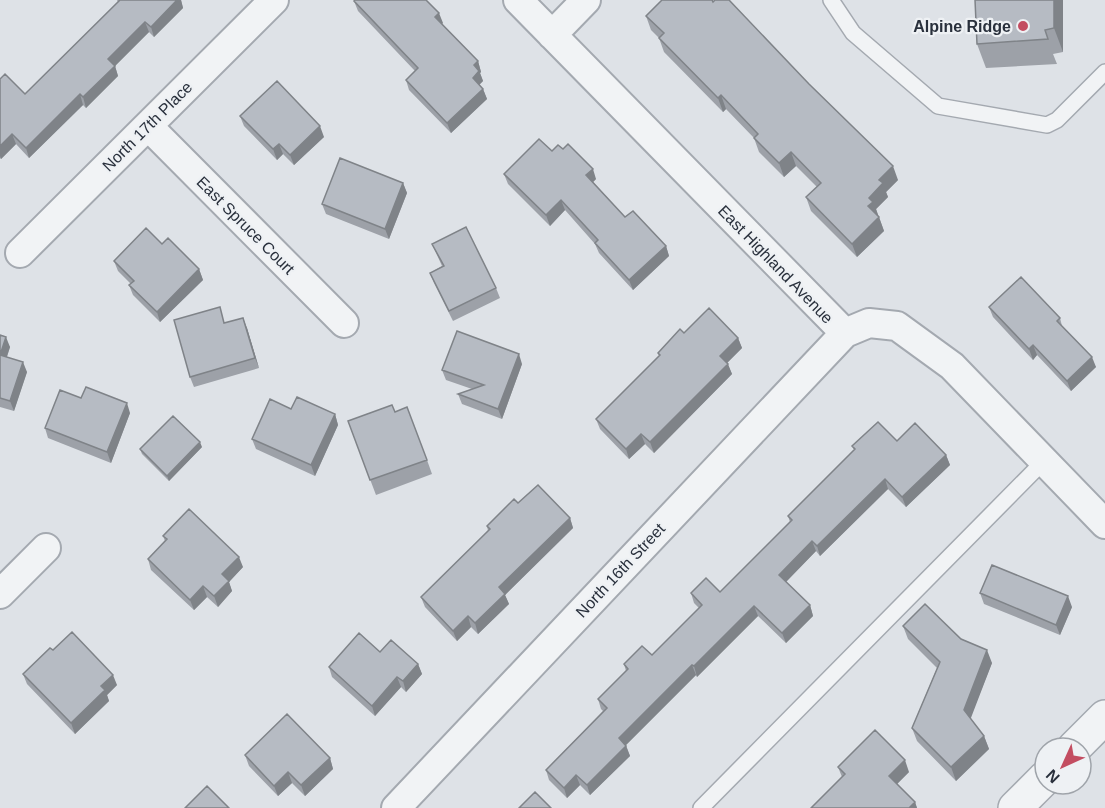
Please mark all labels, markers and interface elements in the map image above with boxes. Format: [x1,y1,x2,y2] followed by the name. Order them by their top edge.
[913,18,1011,35] place label: Alpine Ridge
[1016,19,1030,33] marker: Alpine Ridge
[99,78,196,175] street label: North 17th Place
[193,173,298,278] street label: East Spruce Court
[715,202,836,327] street label: East Highland Avenue
[573,520,669,621] street label: North 16th Street
[1033,736,1093,796] north arrow
[1043,766,1063,786] text: N

